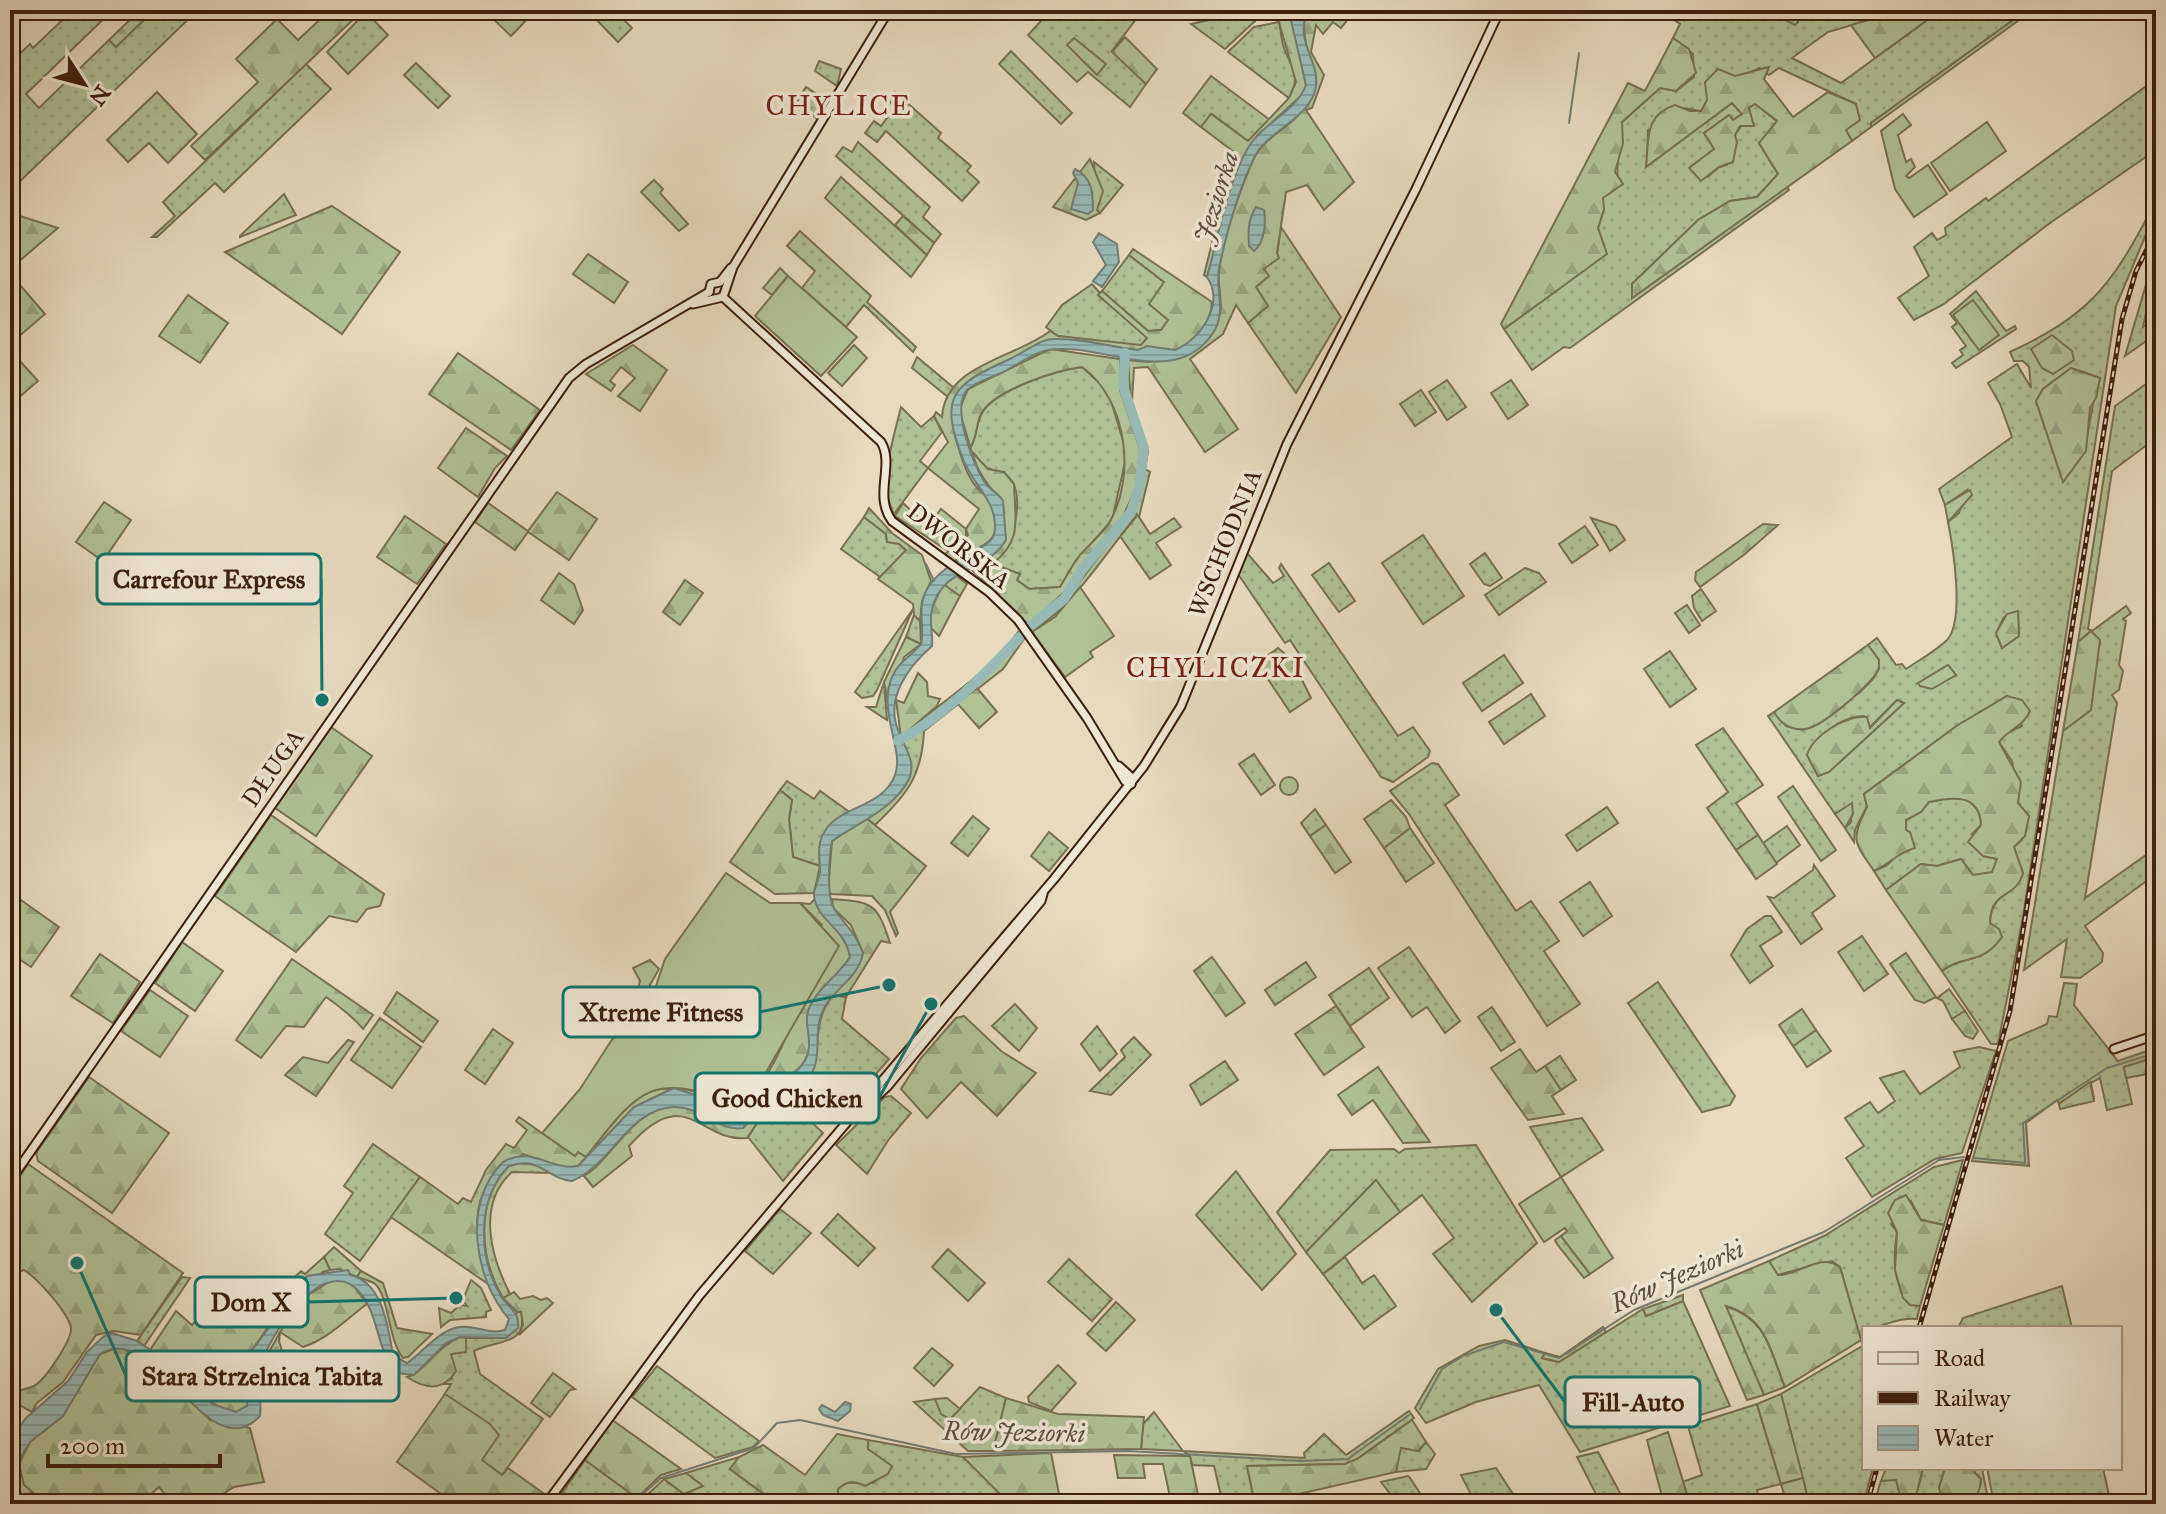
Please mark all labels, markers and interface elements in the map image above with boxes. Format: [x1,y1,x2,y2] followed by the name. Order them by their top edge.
[44,44,124,124] north arrow
[83,80,116,111] text: N
[766,88,912,123] district label: CHYLICE
[1186,147,1245,249] water label: Jeziorka
[1182,465,1268,621] street label: WSCHODNIA
[901,496,1017,596] street label: DWORSKA
[97,554,321,604] callout: Carrefour Express
[113,563,306,595] text: Carrefour Express
[1126,650,1306,685] district label: CHYLICZKI
[235,723,311,813] street label: DŁUGA
[563,987,760,1037] callout: Xtreme Fitness
[578,996,744,1028] text: Xtreme Fitness
[695,1073,879,1123] callout: Good Chicken
[711,1082,863,1114] text: Good Chicken
[1604,1232,1749,1320] water label: Rów Jeziorki
[195,1277,308,1327] callout: Dom X
[210,1286,292,1318] text: Dom X
[1862,1326,2122,1470] legend
[1934,1343,1985,1373] text: Road
[126,1351,399,1401] callout: Stara Strzelnica Tabita
[142,1360,383,1392] text: Stara Strzelnica Tabita
[1565,1377,1700,1427] callout: Fill-Auto
[1934,1383,2011,1413] text: Railway
[1582,1386,1684,1418] text: Fill-Auto
[941,1415,1086,1449] water label: Rów Jeziorki
[48,1418,220,1468] scale bar
[1934,1423,1993,1453] text: Water
[60,1431,125,1461] text: 200 m

